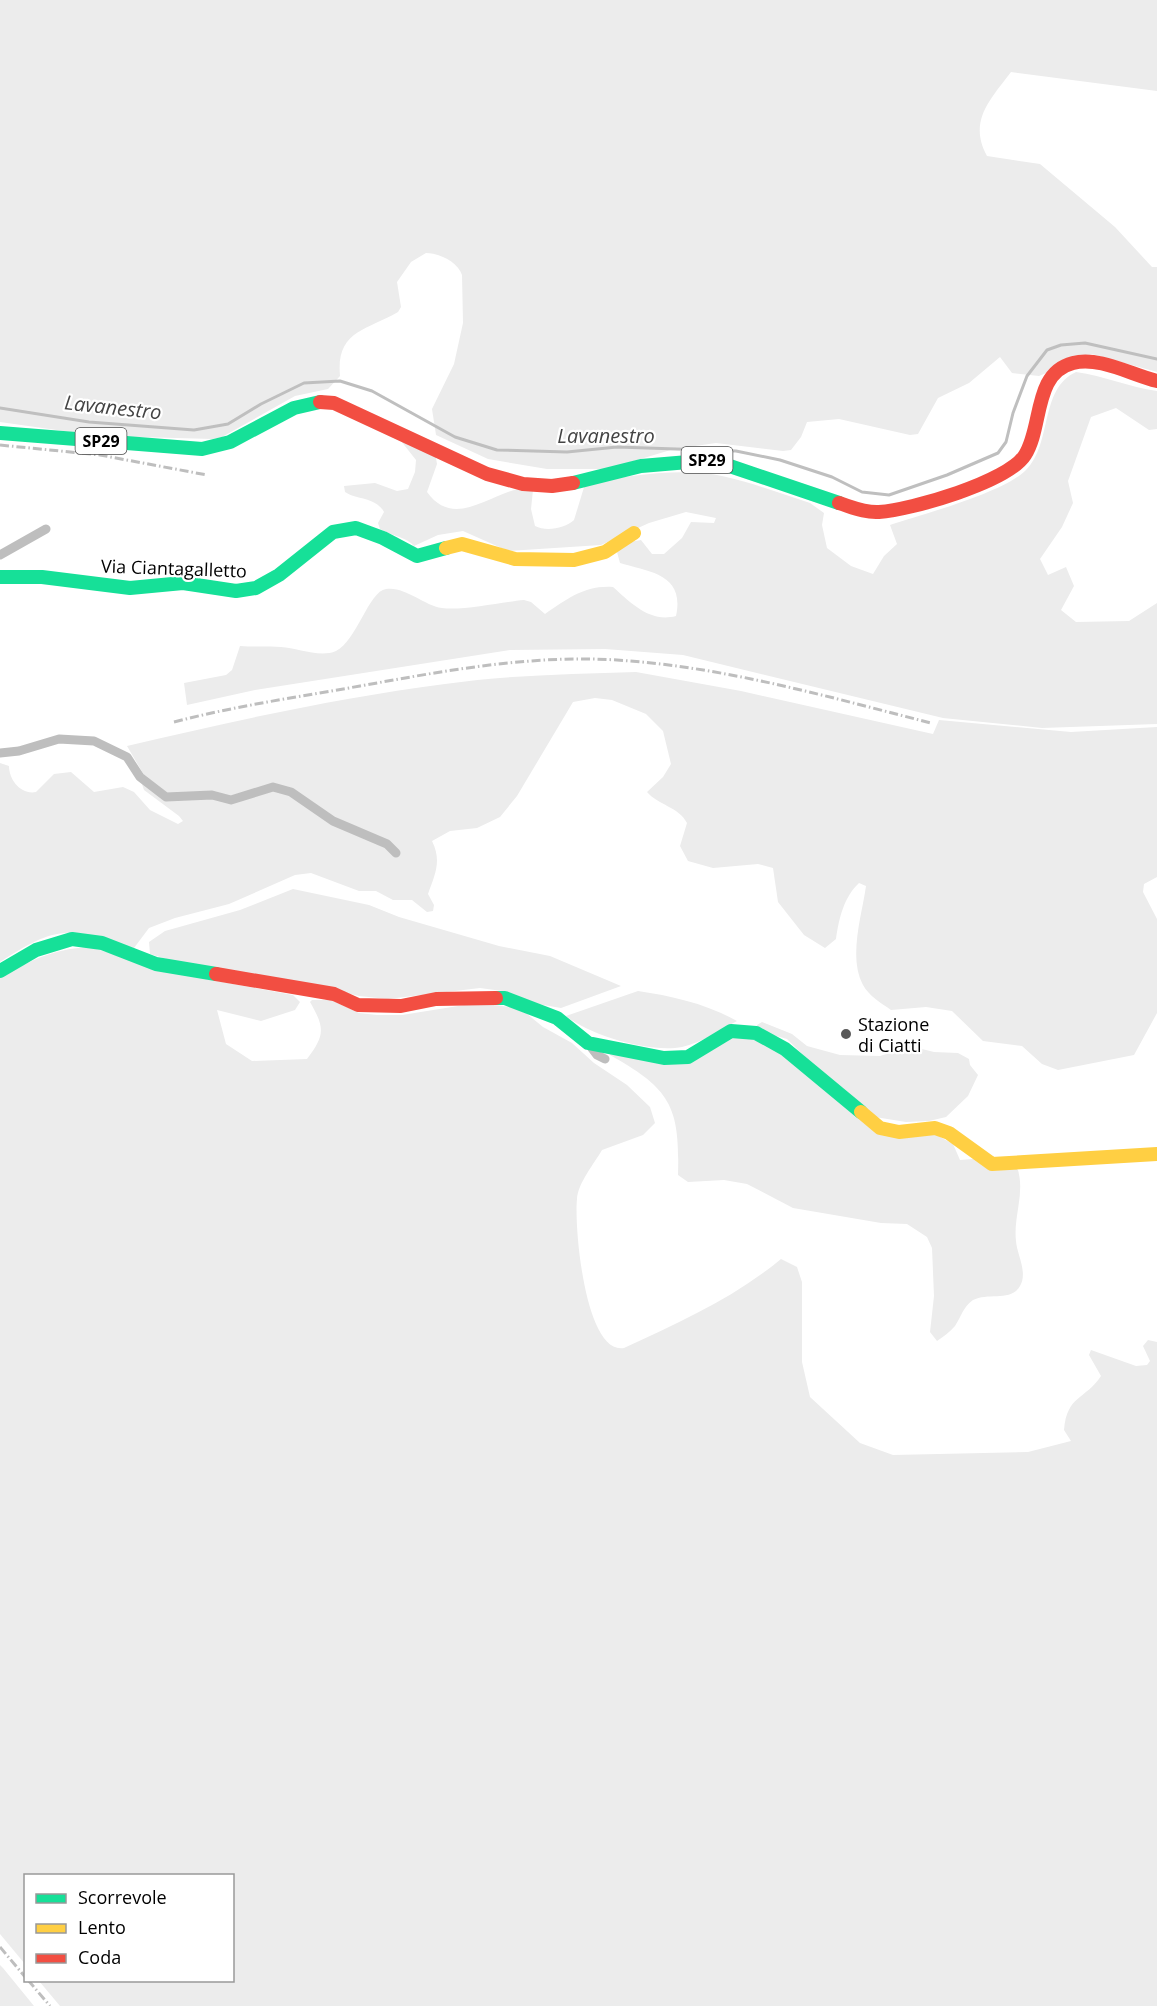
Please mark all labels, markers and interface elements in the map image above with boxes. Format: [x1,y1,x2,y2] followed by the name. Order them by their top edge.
[63,388,163,426] water label: Lavanestro
[557,422,655,449] water label: Lavanestro
[76,428,126,454] road number: SP29
[682,447,732,473] road number: SP29
[101,553,247,583] street label: Via Ciantagalletto
[858,1012,929,1057] place label: Stazione di Ciatti
[839,1027,853,1041] marker: Stazione di Ciatti
[24,1874,234,1982] legend
[78,1885,167,1909] text: Scorrevole
[78,1915,126,1939] text: Lento
[78,1945,121,1969] text: Coda

